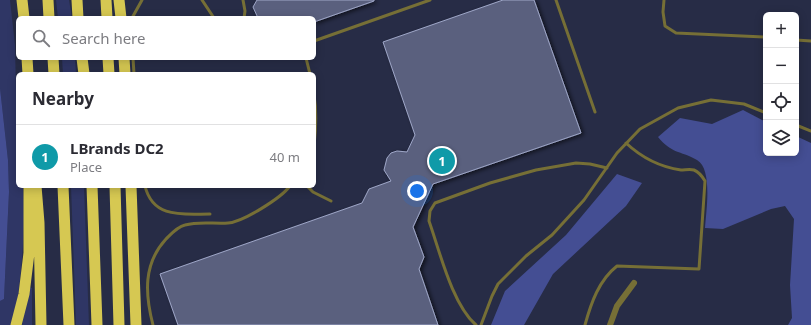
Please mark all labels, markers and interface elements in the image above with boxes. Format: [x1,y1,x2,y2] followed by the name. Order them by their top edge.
[763,12,799,156] map controls
[763,12,799,48] button: +
[16,16,316,60] search box
[30,27,52,49] icon: search
[62,28,145,48] text: Search here
[763,48,799,84] button: −
[763,84,799,120] button: locate
[32,87,94,110] text: Nearby
[763,120,799,156] button: layers
[70,138,164,158] text: LBrands DC2
[429,146,455,176] pin: 1
[41,148,49,166] text: 1
[270,148,300,166] text: 40 m
[70,158,102,176] text: Place
[407,181,427,201] your location

